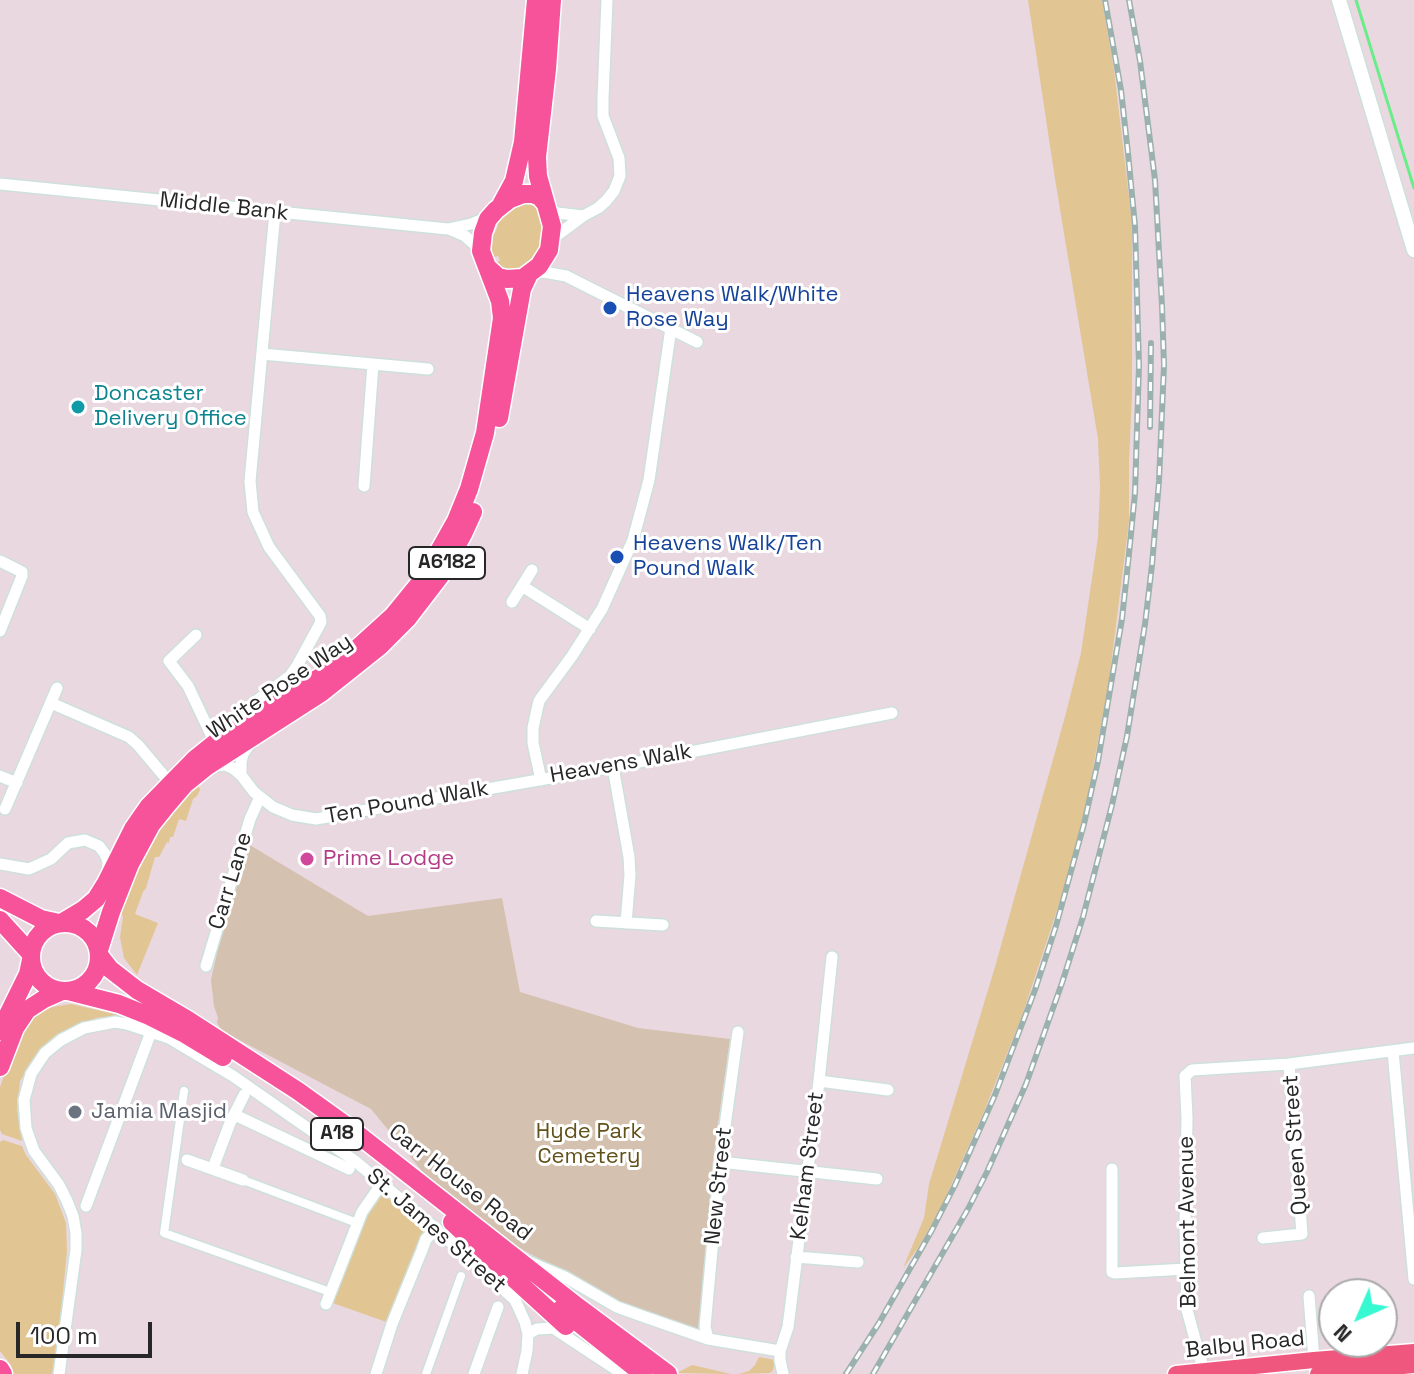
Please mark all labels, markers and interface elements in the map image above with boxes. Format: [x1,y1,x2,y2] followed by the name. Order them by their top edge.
[158,187,290,227] street label: Middle Bank
[626,282,839,334] place label: Heavens Walk/White Rose Way
[601,299,619,317] marker: Heavens Walk/White Rose Way
[94,381,247,432] place label: Doncaster Delivery Office
[69,398,87,416] marker: Doncaster Delivery Office
[633,531,822,582] place label: Heavens Walk/Ten Pound Walk
[409,547,485,579] road number: A6182
[608,548,626,566] marker: Heavens Walk/Ten Pound Walk
[203,629,357,745] street label: White Rose Way
[548,739,694,789] street label: Heavens Walk
[323,776,491,830] street label: Ten Pound Walk
[204,829,258,933] street label: Carr Lane
[323,846,454,872] place label: Prime Lodge
[298,850,316,868] marker: Prime Lodge
[1278,1074,1314,1216] street label: Queen Street
[786,1090,830,1242] street label: Kelham Street
[91,1099,227,1125] place label: Jamia Masjid
[66,1103,84,1121] marker: Jamia Masjid
[311,1118,363,1150] road number: A18
[383,1119,537,1247] street label: Carr House Road
[536,1119,642,1170] park label: Hyde Park Cemetery
[700,1126,738,1246] street label: New Street
[1173,1136,1203,1308] street label: Belmont Avenue
[361,1163,511,1299] street label: St. James Street
[1318,1278,1398,1358] north arrow
[20,1306,156,1356] scale bar
[1327,1318,1358,1349] text: N
[30,1320,98,1351] text: 100 m
[1184,1326,1306,1364] street label: Balby Road

